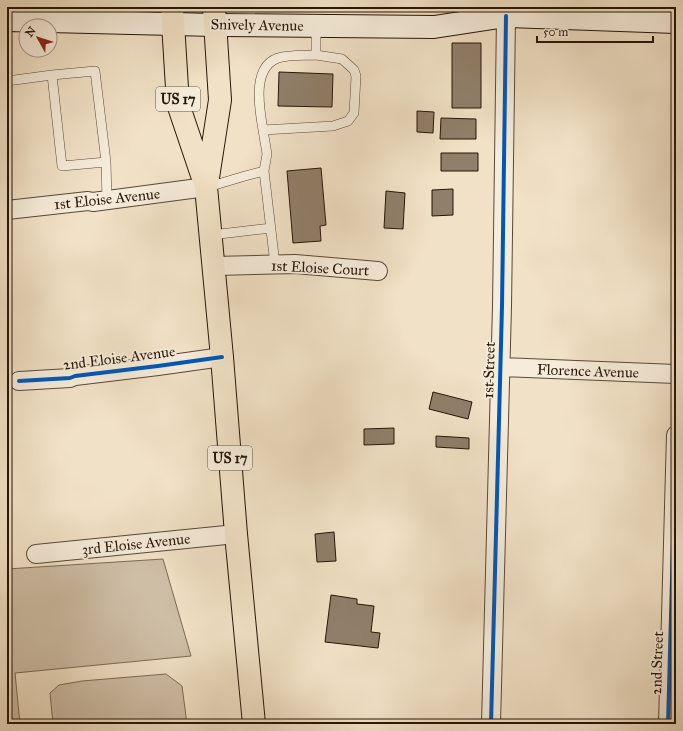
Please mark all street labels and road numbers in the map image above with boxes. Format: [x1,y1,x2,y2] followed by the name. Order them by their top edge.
[210,15,304,35] street label: Snively Avenue
[156,87,200,111] road number: US 17
[53,184,161,214] street label: 1st Eloise Avenue
[270,256,370,280] street label: 1st Eloise Court
[479,340,499,399] street label: 1st Street
[62,342,176,374] street label: 2nd Eloise Avenue
[537,360,639,382] street label: Florence Avenue
[208,446,252,470] road number: US 17
[81,529,191,559] street label: 3rd Eloise Avenue
[647,630,667,695] street label: 2nd Street

